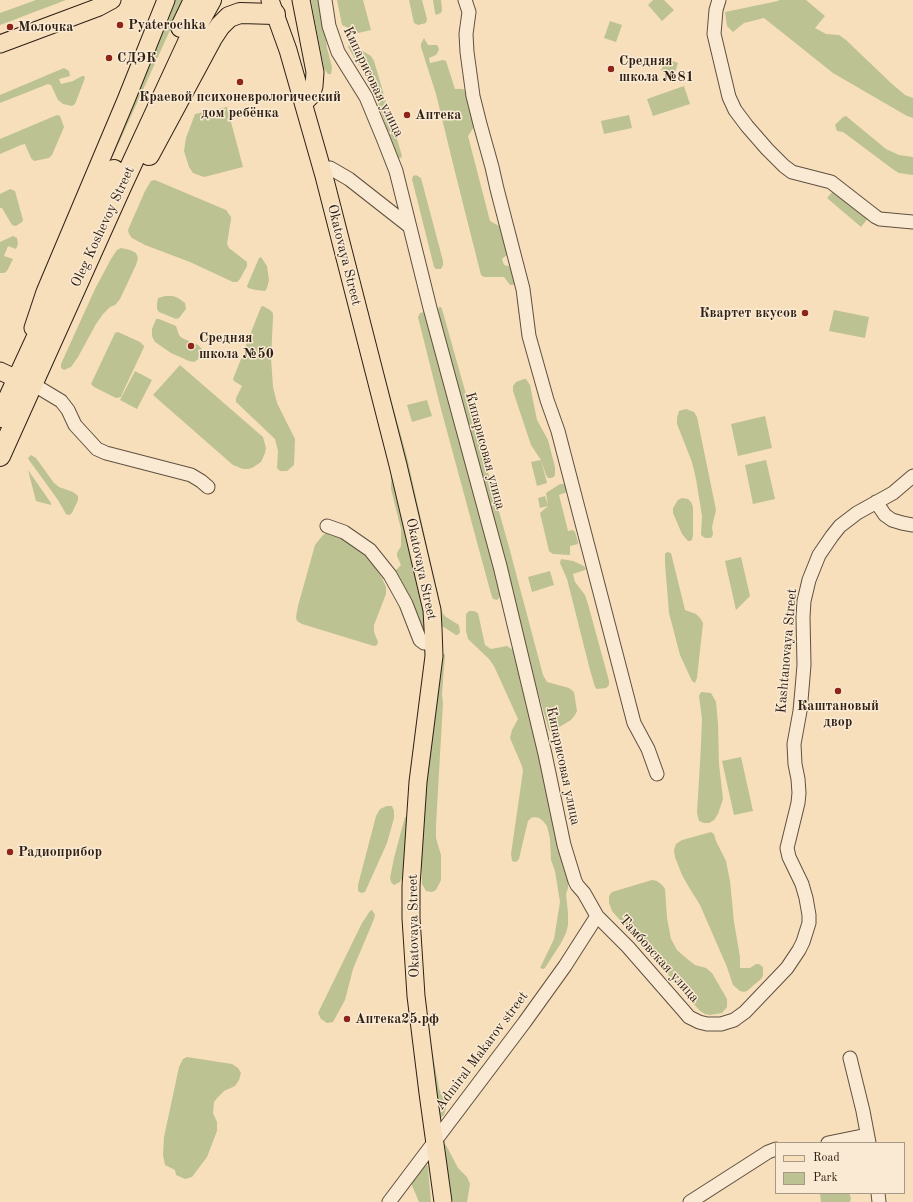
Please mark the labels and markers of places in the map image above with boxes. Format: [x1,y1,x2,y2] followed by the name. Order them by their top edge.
[128,17,206,33] place label: Pyaterochka
[18,19,73,35] place label: Молочка
[115,20,125,30] marker: Pyaterochka
[5,22,15,32] marker: Молочка
[117,50,156,66] place label: СДЭК
[104,53,114,63] marker: СДЭК
[619,53,694,86] place label: Средняя школа №81
[606,64,616,74] marker: Средняя школа №81
[235,77,245,87] marker: Краевой психоневрологический дом ребёнка
[139,89,341,122] place label: Краевой психоневрологический дом ребёнка
[415,107,461,123] place label: Аптека
[402,110,412,120] marker: Аптека
[699,305,797,321] place label: Квартет вкусов
[800,308,810,318] marker: Квартет вкусов
[199,330,274,362] place label: Средняя школа №50
[186,341,196,351] marker: Средняя школа №50
[833,686,843,696] marker: Каштановый двор
[797,698,879,730] place label: Каштановый двор
[18,844,102,860] place label: Радиоприбор
[5,847,15,857] marker: Радиоприбор
[355,1011,439,1027] place label: Аптека25.рф
[342,1014,352,1024] marker: Аптека25.рф

